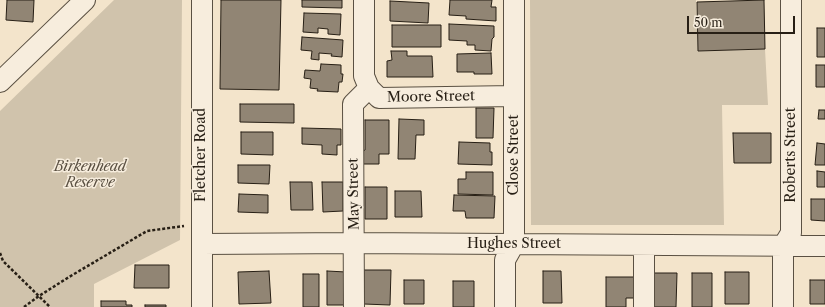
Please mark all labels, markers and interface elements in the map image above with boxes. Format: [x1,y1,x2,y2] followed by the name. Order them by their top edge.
[689,8,797,34] scale bar
[694,15,723,30] text: 50 m
[387,88,475,106] street label: Moore Street
[783,107,799,203] street label: Roberts Street
[193,108,209,202] street label: Fletcher Road
[506,115,522,195] street label: Close Street
[345,158,363,230] street label: May Street
[54,159,126,192] park label: Birkenhead Reserve
[467,236,561,252] street label: Hughes Street

